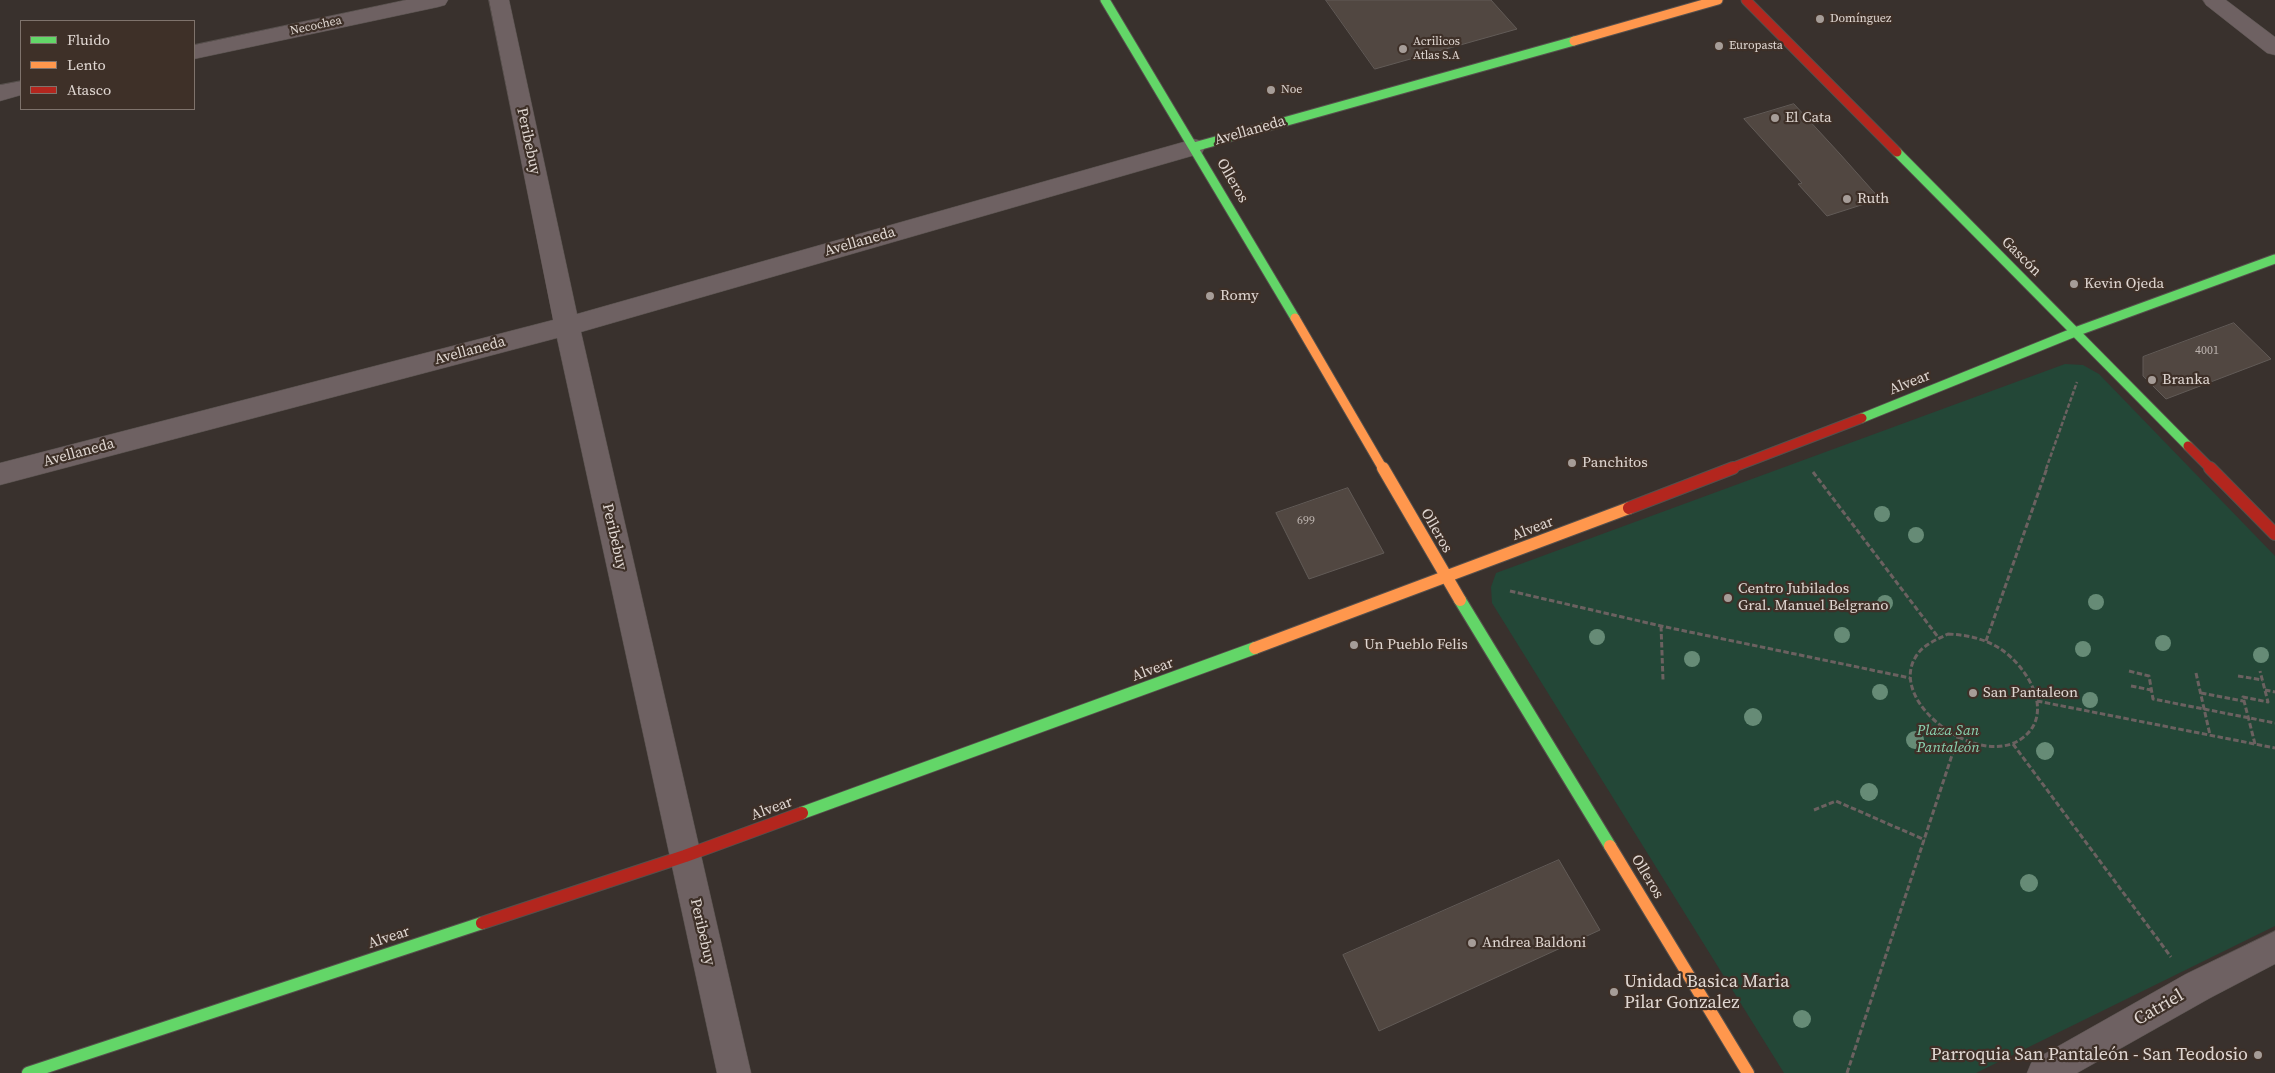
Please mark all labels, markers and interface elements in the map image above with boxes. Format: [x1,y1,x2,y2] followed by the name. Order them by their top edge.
[1830,12,1891,26] place label: Domínguez
[1814,13,1826,25] marker: Domínguez
[289,14,343,38] street label: Necochea
[20,20,195,110] legend
[67,29,110,50] text: Fluido
[1413,35,1460,63] place label: Acrilicos Atlas S.A
[1729,39,1783,53] place label: Europasta
[1713,40,1725,52] marker: Europasta
[1397,43,1409,55] marker: Acrilicos Atlas S.A
[67,54,106,75] text: Lento
[67,79,111,100] text: Atasco
[1281,83,1302,97] place label: Noe
[1265,84,1277,96] marker: Noe
[512,106,544,176] street label: Peribebuy
[1785,109,1832,127] place label: El Cata
[1212,112,1288,150] street label: Avellaneda
[1769,112,1781,124] marker: El Cata
[1212,156,1252,206] street label: Olleros
[1857,190,1889,208] place label: Ruth
[1841,193,1853,205] marker: Ruth
[822,223,898,261] street label: Avellaneda
[1997,233,2045,281] street label: Gascón
[2084,275,2164,293] place label: Kevin Ojeda
[2068,278,2080,290] marker: Kevin Ojeda
[1220,287,1259,305] place label: Romy
[1204,290,1216,302] marker: Romy
[432,333,508,369] street label: Avellaneda
[2195,344,2219,358] house number: 4001
[1887,367,1933,399] street label: Alvear
[2162,371,2210,389] place label: Branka
[2146,374,2158,386] marker: Branka
[41,435,117,471] street label: Avellaneda
[1582,454,1648,472] place label: Panchitos
[1566,457,1578,469] marker: Panchitos
[598,502,630,572] street label: Peribebuy
[1416,506,1456,556] street label: Olleros
[1510,513,1556,545] street label: Alvear
[1297,514,1315,528] house number: 699
[1738,580,1888,615] place label: Centro Jubilados Gral. Manuel Belgrano
[1722,592,1734,604] marker: Centro Jubilados Gral. Manuel Belgrano
[1364,636,1468,654] place label: Un Pueblo Felis
[1348,639,1360,651] marker: Un Pueblo Felis
[1130,654,1176,686] street label: Alvear
[1983,684,2078,702] place label: San Pantaleon
[1967,687,1979,699] marker: San Pantaleon
[1916,722,1980,757] park label: Plaza San Pantaleón
[749,793,795,825] street label: Alvear
[1627,852,1667,902] street label: Olleros
[686,897,718,967] street label: Peribebuy
[366,923,412,953] street label: Alvear
[1482,934,1586,952] place label: Andrea Baldoni
[1466,937,1478,949] marker: Andrea Baldoni
[1624,971,1789,1014] place label: Unidad Basica Maria Pilar Gonzalez
[2130,985,2188,1031] street label: Catriel
[1608,986,1620,998] marker: Unidad Basica Maria Pilar Gonzalez
[1931,1044,2248,1066] place label: Parroquia San Pantaleón - San Teodosio
[2252,1049,2264,1061] marker: Parroquia San Pantaleón - San Teodosio

